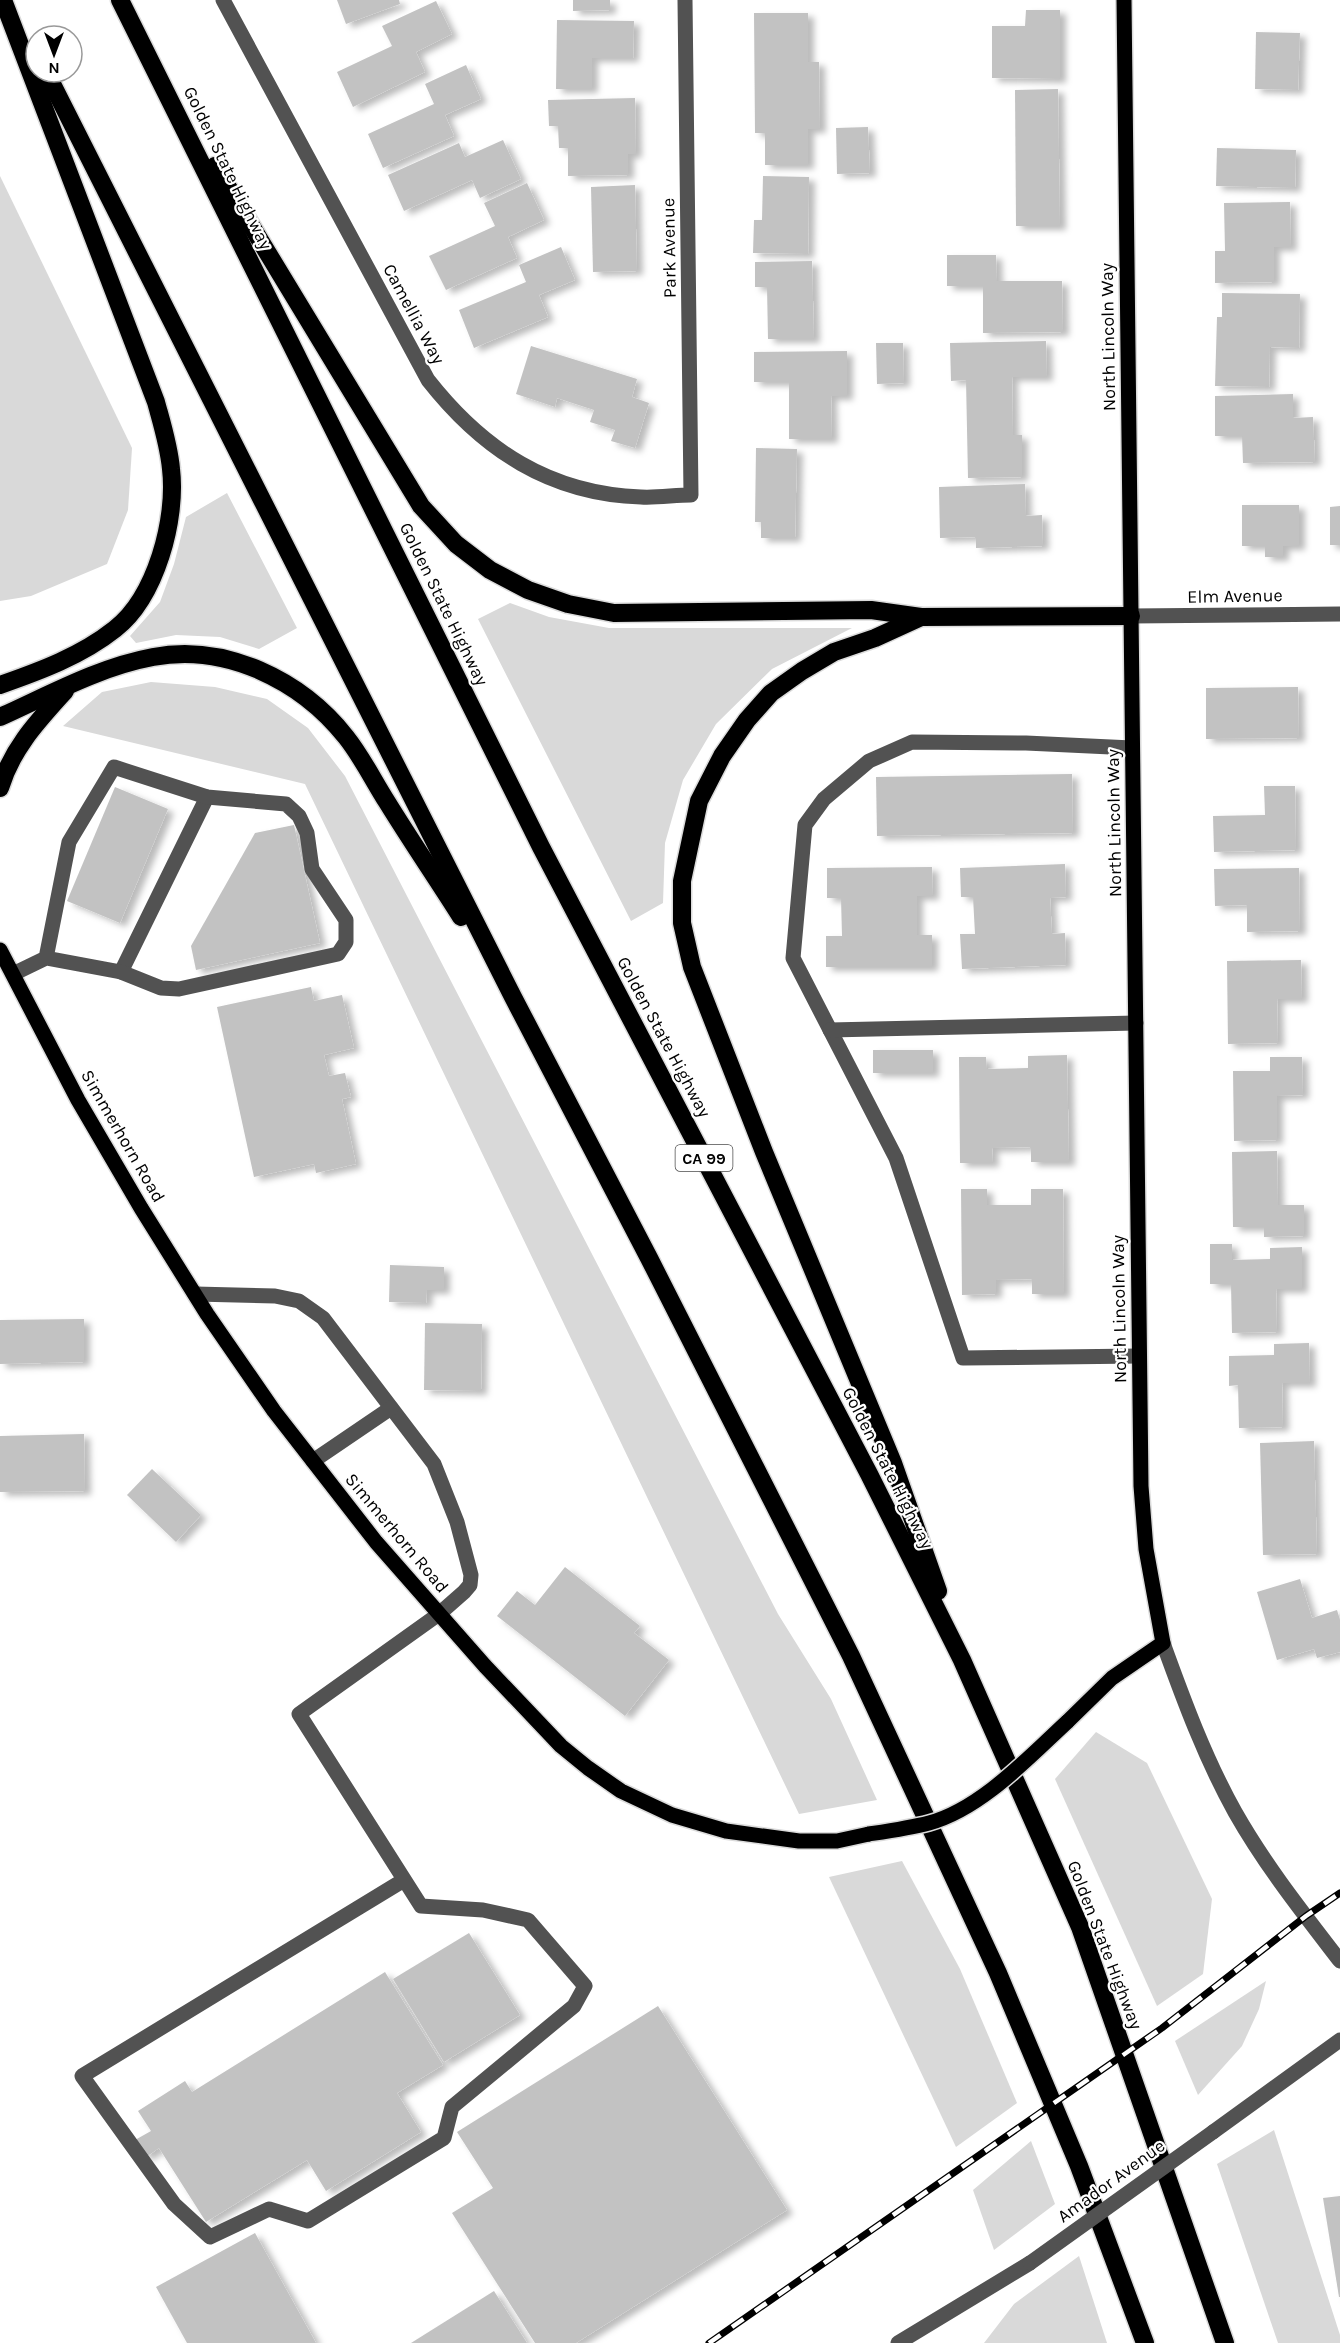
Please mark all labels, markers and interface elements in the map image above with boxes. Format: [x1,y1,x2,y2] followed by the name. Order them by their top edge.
[24,24,84,84] north arrow
[48,59,60,78] text: N
[179,83,277,254] street label: Golden State Highway
[657,198,681,298] street label: Park Avenue
[378,260,450,368] street label: Camellia Way
[1096,262,1120,411] street label: North Lincoln Way
[395,519,493,690] street label: Golden State Highway
[1187,584,1283,608] street label: Elm Avenue
[1102,748,1126,897] street label: North Lincoln Way
[612,953,716,1122] street label: Golden State Highway
[76,1066,170,1206] street label: Simmerhorn Road
[676,1145,732,1171] road number: CA 99
[1107,1234,1131,1383] street label: North Lincoln Way
[838,1383,939,1553] street label: Golden State Highway
[341,1469,453,1597] street label: Simmerhorn Road
[1063,1857,1148,2033] street label: Golden State Highway
[1053,2135,1169,2227] street label: Amador Avenue

